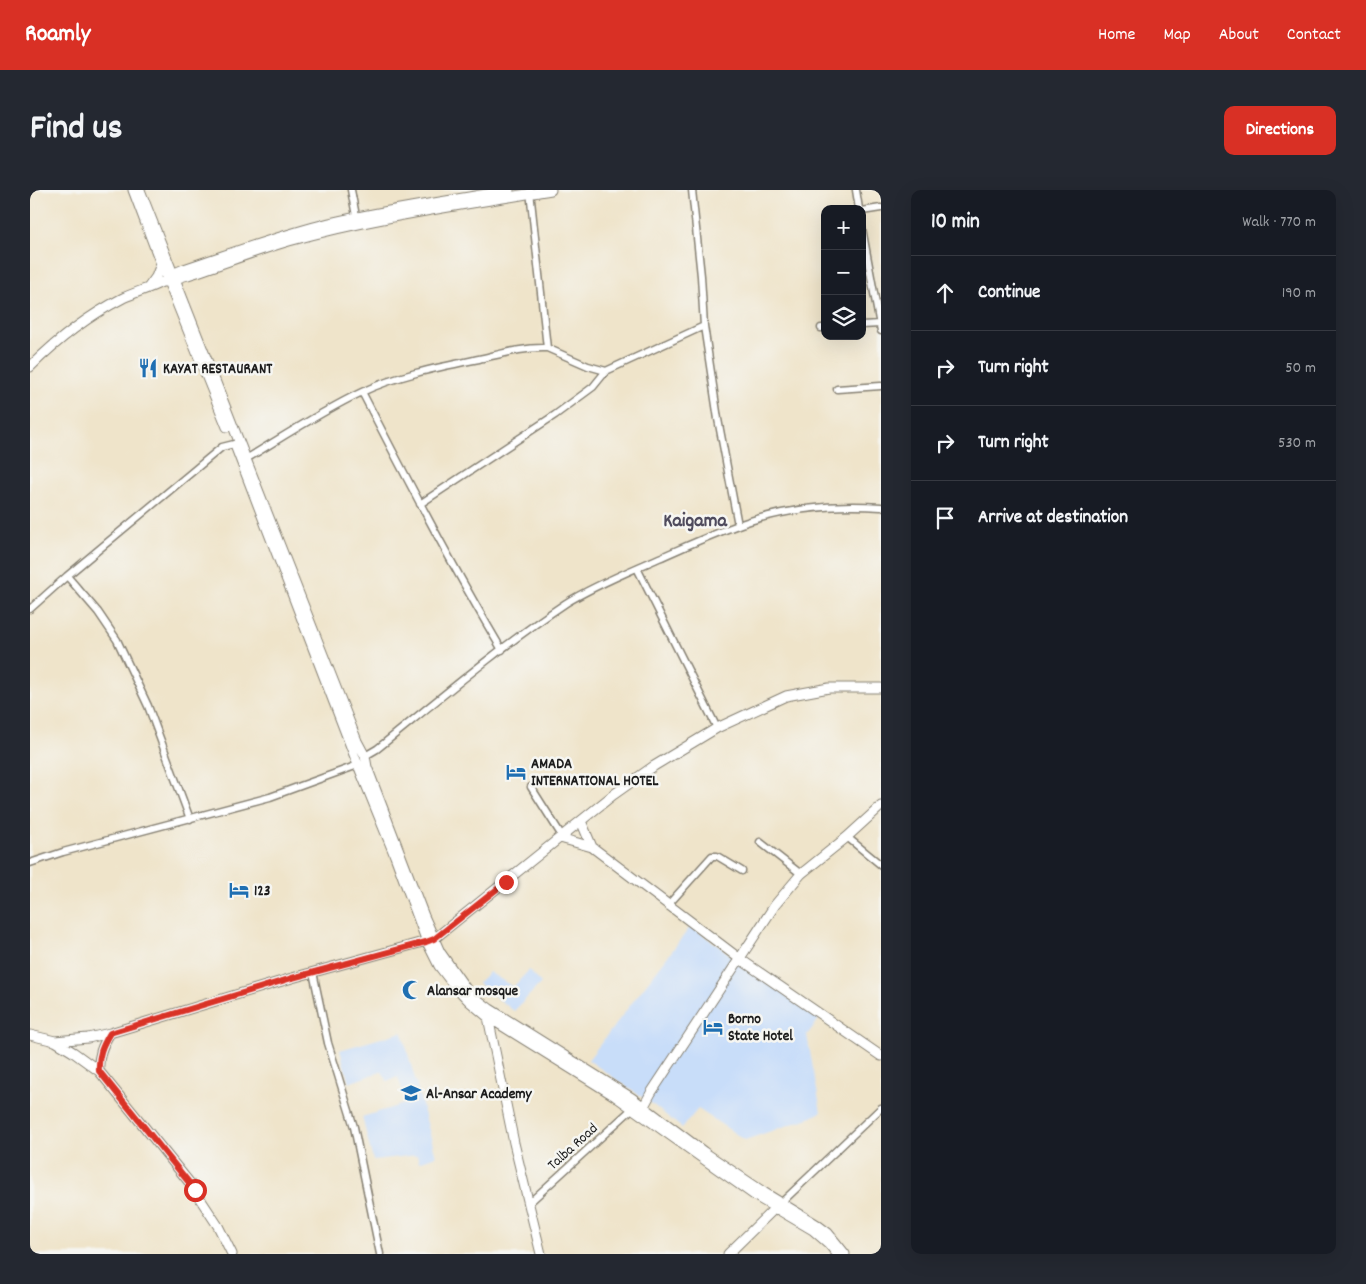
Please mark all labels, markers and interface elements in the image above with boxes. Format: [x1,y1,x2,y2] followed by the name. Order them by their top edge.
[25,18,91,52] text: Roamly
[1098,23,1135,48] text: Home
[1163,23,1191,48] text: Map
[1219,23,1259,48] text: About
[1287,23,1341,48] text: Contact
[30,105,122,155] text: Find us
[1224,106,1336,155] button: Directions
[821,205,866,340] map controls
[821,205,866,250] button: +
[931,208,980,238] text: 10 min
[1242,211,1316,234] text: Walk · 770 m
[821,250,866,295] button: −
[931,279,959,307] icon: ahead
[978,280,1040,307] text: Continue
[1282,282,1316,305] text: 190 m
[821,295,866,340] button: layers
[931,354,959,382] icon: right
[978,355,1049,382] text: Turn right
[137,357,159,379] restaurant icon: KAYAT RESTAURANT
[1285,357,1316,380] text: 50 m
[163,359,273,381] place label: KAYAT RESTAURANT
[931,429,959,457] icon: right
[978,430,1049,457] text: Turn right
[1278,432,1316,455] text: 530 m
[931,504,959,532] icon: arrive
[978,505,1128,532] text: Arrive at destination
[663,508,727,536] district label: Kaigama
[531,754,659,793] place label: AMADA INTERNATIONAL HOTEL
[505,761,527,783] hotel icon: AMADA INTERNATIONAL HOTEL
[495,871,518,894] route end
[228,879,250,901] hotel icon: 123
[254,881,271,903] place label: 123
[401,979,423,1001] mosque icon: Alansar mosque
[427,981,519,1003] place label: Alansar mosque
[728,1009,793,1048] place label: Borno State Hotel
[702,1016,724,1038] hotel icon: Borno State Hotel
[400,1082,422,1104] school or university icon: Al-Ansar Academy
[426,1084,533,1106] place label: Al-Ansar Academy
[543,1119,604,1176] street label: Talba Road
[184,1179,207,1202] route start

